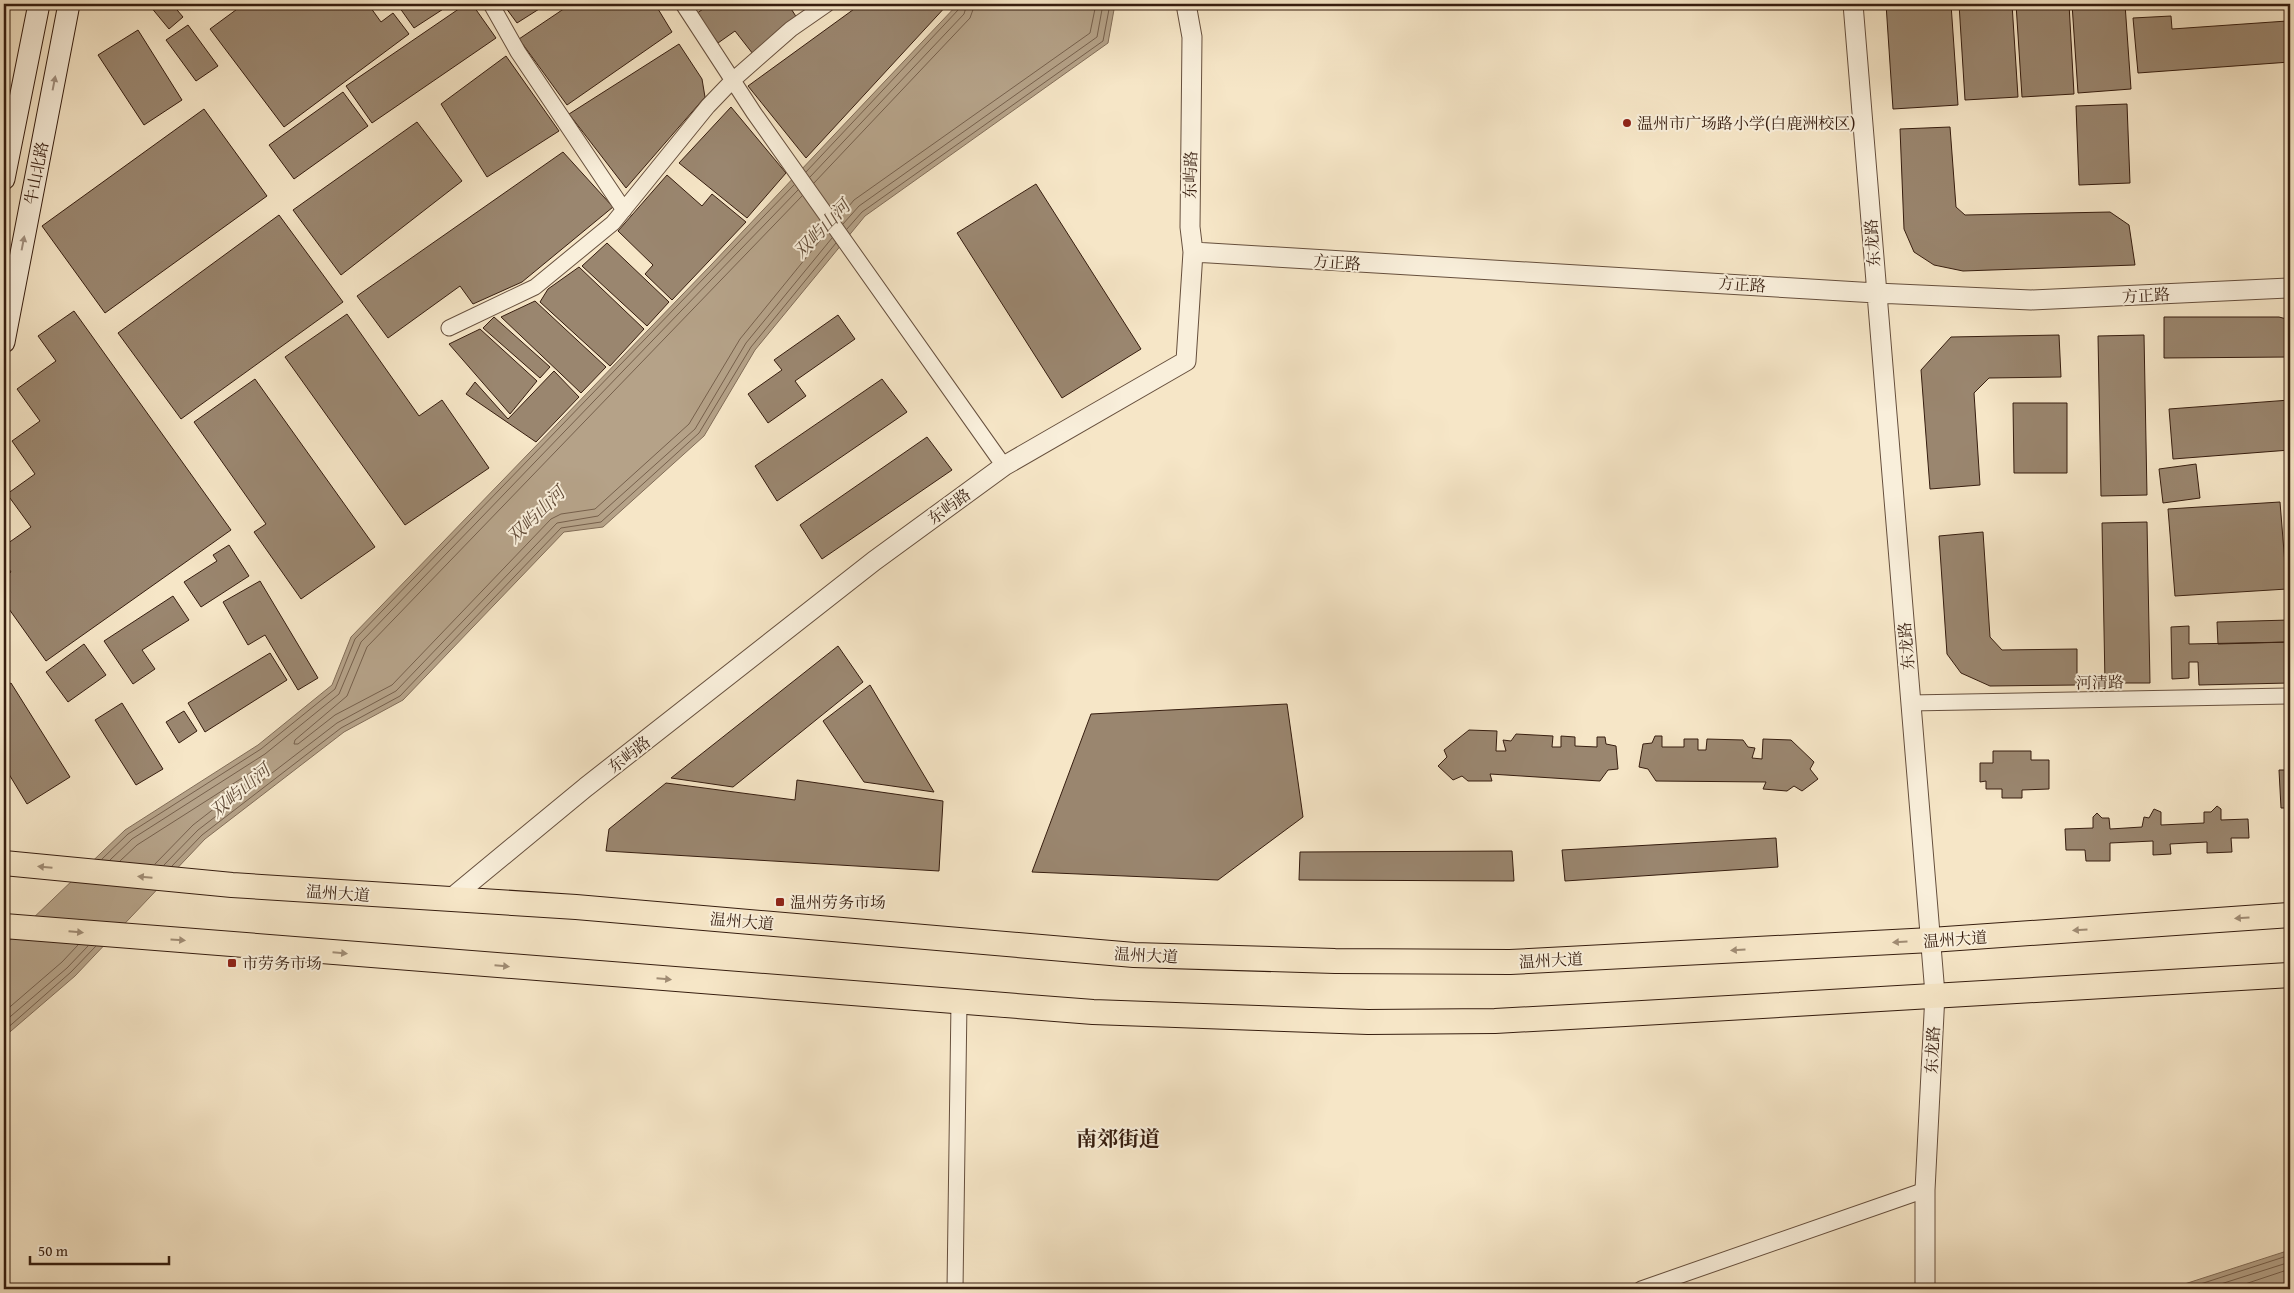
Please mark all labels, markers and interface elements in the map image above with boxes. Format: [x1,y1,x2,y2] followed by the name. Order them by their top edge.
[50,75,58,91] one-way arrow
[1637,111,1855,135] place label: 温州市广场路小学(白鹿洲校区)
[1621,117,1633,129] marker: 温州市广场路小学(白鹿洲校区)
[18,139,54,207] street label: 牛山北路
[1178,151,1202,199] street label: 东屿路
[787,191,858,264] water label: 双屿山河
[1858,218,1886,268] street label: 东龙路
[19,235,27,250] one-way arrow
[1312,248,1362,276] street label: 方正路
[1717,270,1767,298] street label: 方正路
[2121,282,2171,308] street label: 方正路
[500,478,573,549] water label: 双屿山河
[923,482,975,530] street label: 东屿路
[1892,621,1920,671] street label: 东龙路
[2076,670,2124,694] street label: 河清路
[603,730,655,778] street label: 东屿路
[203,755,278,824] water label: 双屿山河
[37,863,53,871] one-way arrow
[136,873,152,881] one-way arrow
[305,879,371,907] street label: 温州大道
[790,890,886,914] place label: 温州劳务市场
[774,896,786,908] marker: 温州劳务市场
[709,906,775,936] street label: 温州大道
[2233,914,2249,922] one-way arrow
[1922,925,1988,953] street label: 温州大道
[2071,926,2087,934] one-way arrow
[68,928,84,936] one-way arrow
[170,936,186,944] one-way arrow
[1892,939,1908,947] one-way arrow
[1113,941,1179,969] street label: 温州大道
[1518,946,1584,974] street label: 温州大道
[1729,947,1745,955] one-way arrow
[332,949,348,957] one-way arrow
[242,951,322,975] place label: 市劳务市场
[226,957,238,969] marker: 市劳务市场
[494,962,510,970] one-way arrow
[656,975,672,983] one-way arrow
[1919,1025,1945,1075] street label: 东龙路
[1076,1123,1160,1154] district label: 南郊街道
[30,1233,169,1265] scale bar
[38,1240,69,1261] text: 50 m

